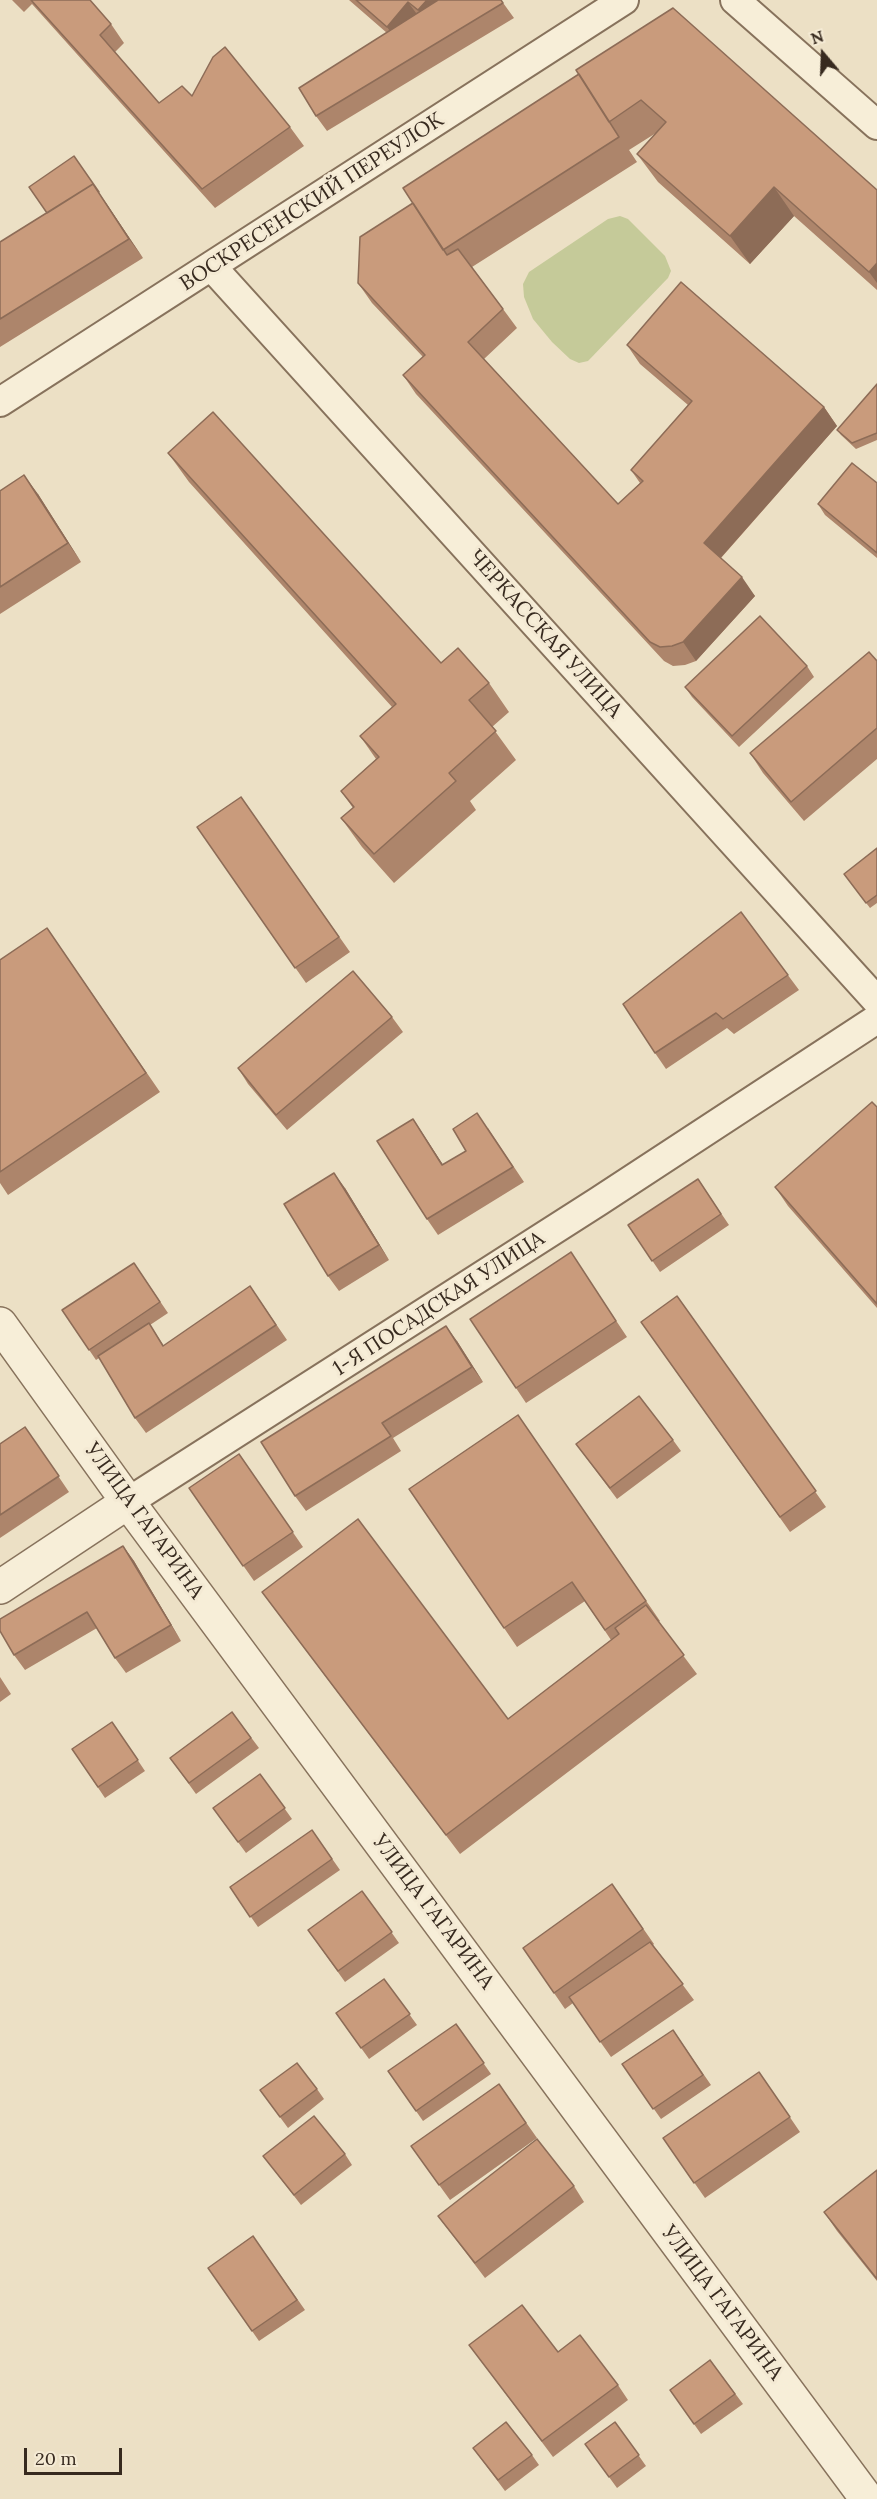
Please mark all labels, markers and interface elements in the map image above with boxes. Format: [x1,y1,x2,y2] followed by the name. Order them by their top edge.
[793,24,853,84] north arrow
[808,26,826,48] text: N
[175,107,449,297] street label: ВОСКРЕСЕНСКИЙ ПЕРЕУЛОК
[463,545,627,723] street label: ЧЕРКАССКАЯ УЛИЦА
[329,1226,549,1382] street label: 1-Я ПОСАДСКАЯ УЛИЦА
[79,1438,209,1604] street label: УЛИЦА ГАГАРИНА
[367,1830,499,1994] street label: УЛИЦА ГАГАРИНА
[656,2221,788,2385] street label: УЛИЦА ГАГАРИНА
[27,2436,124,2474] scale bar
[35,2447,77,2470] text: 20 m

